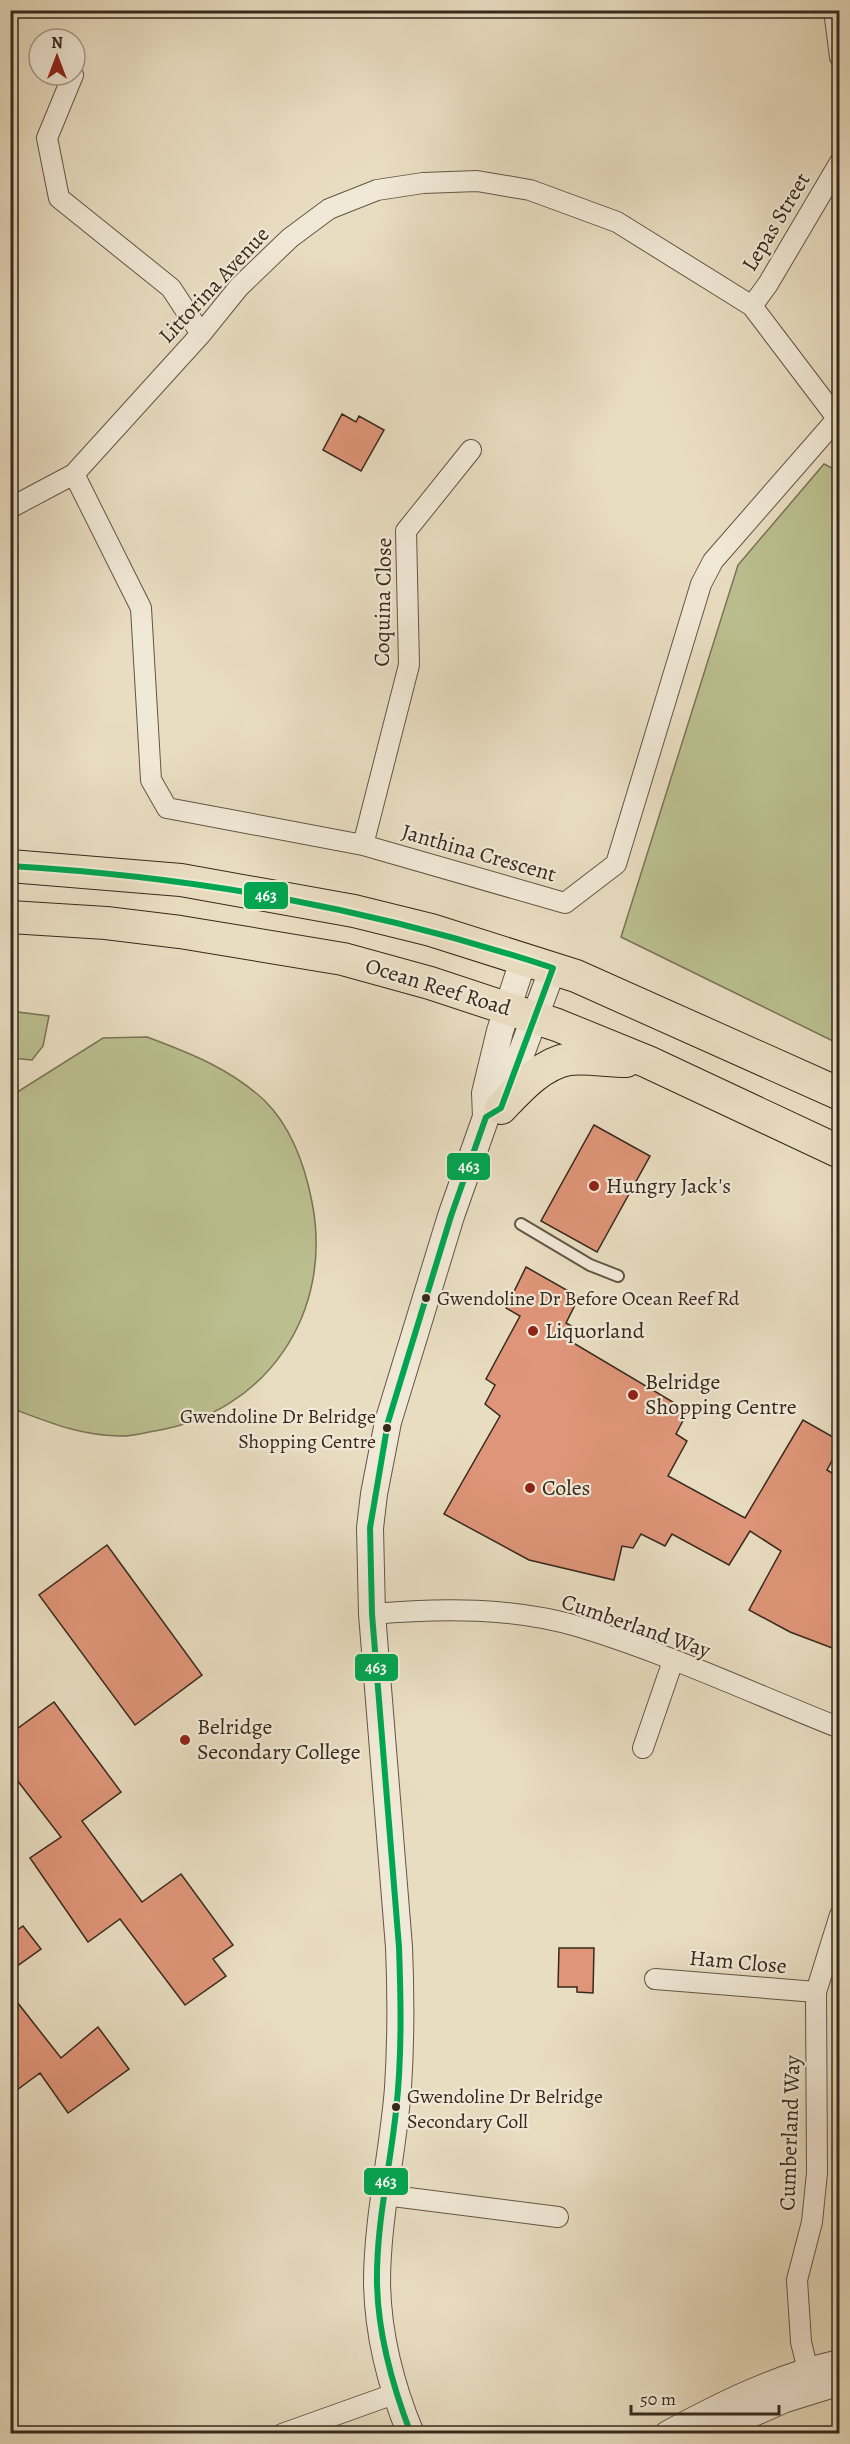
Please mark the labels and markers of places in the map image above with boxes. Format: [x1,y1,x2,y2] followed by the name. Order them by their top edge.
[606,1171,731,1201] place label: Hungry Jack's
[587,1179,601,1193] marker: Hungry Jack's
[437,1285,740,1312] place label: Gwendoline Dr Before Ocean Reef Rd
[420,1292,432,1304] marker: Gwendoline Dr Before Ocean Reef Rd
[545,1316,645,1346] place label: Liquorland
[526,1324,540,1338] marker: Liquorland
[645,1367,797,1422] place label: Belridge Shopping Centre
[626,1388,640,1402] marker: Belridge Shopping Centre
[180,1403,376,1455] place label: Gwendoline Dr Belridge Shopping Centre
[381,1422,393,1434] marker: Gwendoline Dr Belridge Shopping Centre
[542,1473,590,1503] place label: Coles
[523,1481,537,1495] marker: Coles
[197,1712,361,1767] place label: Belridge Secondary College
[178,1733,192,1747] marker: Belridge Secondary College
[407,2083,603,2135] place label: Gwendoline Dr Belridge Secondary Coll
[390,2101,402,2113] marker: Gwendoline Dr Belridge Secondary Coll

